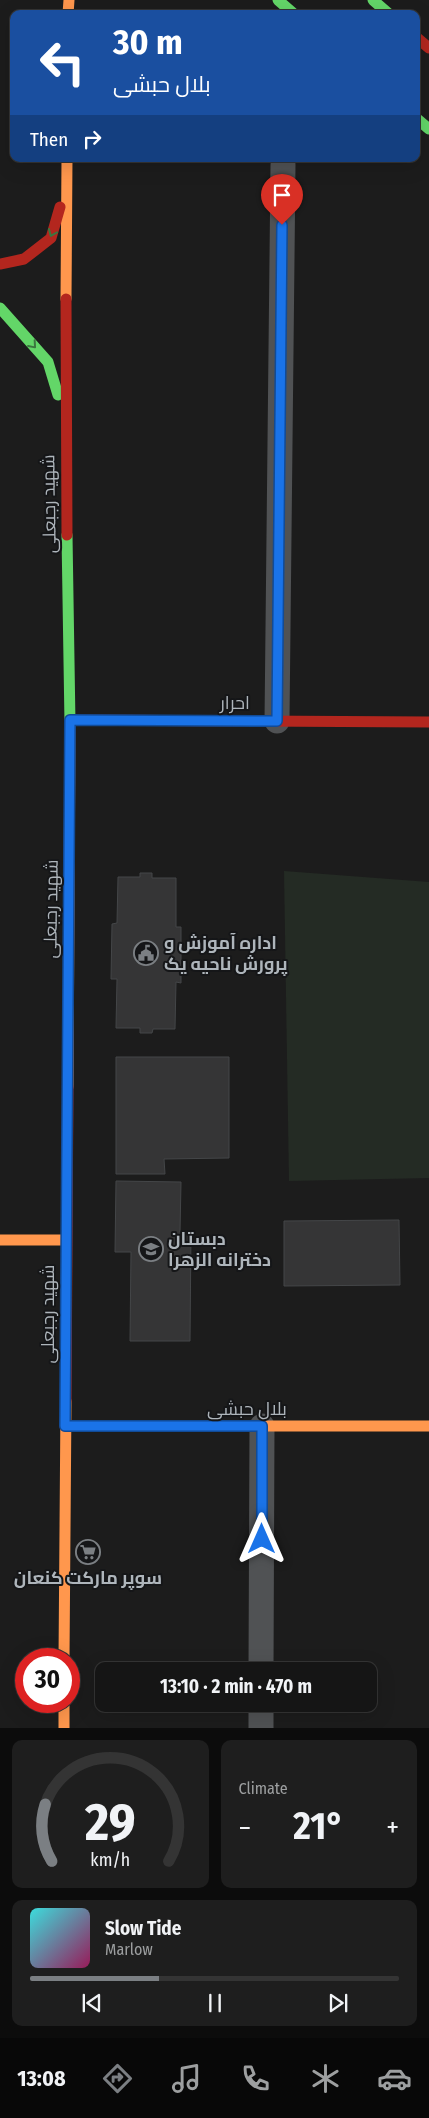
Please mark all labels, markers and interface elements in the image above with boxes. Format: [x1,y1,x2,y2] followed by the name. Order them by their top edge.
[113,21,183,63] text: 30 m
[30,30,95,95] icon: left
[113,71,211,98] text: بلال حبشی
[78,125,106,153] icon: right
[30,128,68,151] text: Then
[261,174,303,225] pin
[268,181,296,209] icon: arrive
[48,228,58,236] one-way arrow
[27,339,36,348] one-way arrow
[37,454,61,554] street label: شهید رجبعلی
[219,692,250,714] street label: احرار
[39,859,63,959] street label: شهید رجبعلی
[164,932,288,976] place label: اداره آموزش و پرورش ناحیه یک
[133,940,159,966] public building icon: اداره آموزش و پرورش ناحیه یک
[168,1228,271,1271] place label: دبستان دخترانه الزهرا
[138,1236,164,1262] school or university icon: دبستان دخترانه الزهرا
[37,1265,59,1363] street label: شهید رجبعلی
[207,1398,287,1420] street label: بلال حبشی
[235,1512,287,1564] position arrow
[75,1539,101,1565] supermarket icon: سوپر مارکت کنعان
[14,1567,162,1590] place label: سوپر مارکت کنعان
[15,1648,80,1713] speed limit sign: 30
[160,1675,312,1698] text: 13:10 · 2 min · 470 m
[239,1779,288,1798] text: Climate
[84,1791,136,1854] text: 29
[293,1803,344,1849] text: 21°
[239,1811,251,1844] text: −
[386,1811,399,1844] text: +
[90,1849,130,1871] text: km/h
[105,1917,181,1940] text: Slow Tide
[105,1940,153,1959] text: Marlow
[78,1989,106,2017] icon: previous
[201,1989,229,2017] icon: pause
[324,1989,352,2017] icon: next
[100,2061,135,2096] icon: directions
[169,2061,204,2096] icon: music
[238,2061,273,2096] icon: phone
[308,2061,343,2096] icon: climate
[377,2061,412,2096] icon: car
[17,2065,66,2092] text: 13:08

